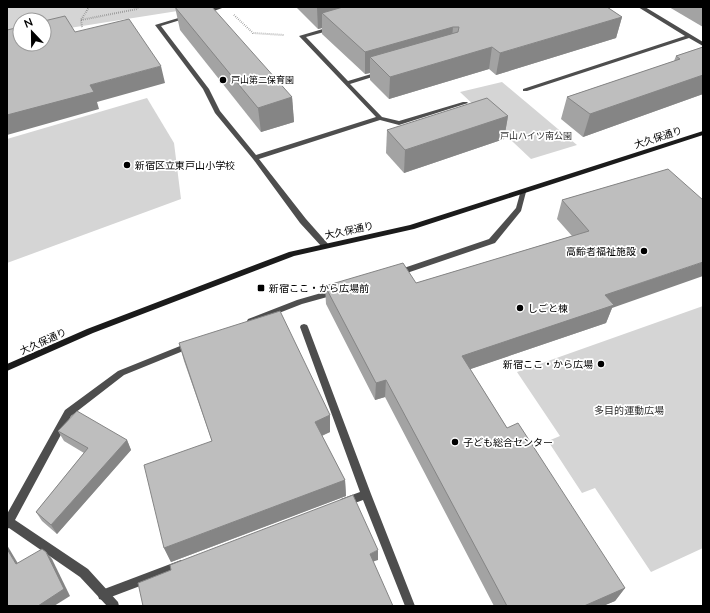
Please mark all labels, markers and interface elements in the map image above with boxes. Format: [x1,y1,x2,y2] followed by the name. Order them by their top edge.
[12,12,52,52] north arrow
[22,15,35,31] text: N
[231,74,294,85] place label: 戸山第二保育園
[218,75,228,85] marker: 戸山第二保育園
[632,124,684,151] street label: 大久保通り
[500,130,572,141] park label: 戸山ハイツ南公園
[135,159,235,172] place label: 新宿区立東戸山小学校
[122,160,132,170] marker: 新宿区立東戸山小学校
[323,219,375,242] street label: 大久保通り
[566,245,636,258] place label: 高齢者福祉施設
[639,246,649,256] marker: 高齢者福祉施設
[269,282,369,295] place label: 新宿ここ・から広場前
[256,283,266,293] marker: 新宿ここ・から広場前
[528,302,568,315] place label: しごと棟
[515,303,525,313] marker: しごと棟
[18,325,69,358] street label: 大久保通り
[503,358,593,371] place label: 新宿ここ・から広場
[596,359,606,369] marker: 新宿ここ・から広場
[594,404,664,417] park label: 多目的運動広場
[463,436,553,449] place label: 子ども総合センター
[450,437,460,447] marker: 子ども総合センター

